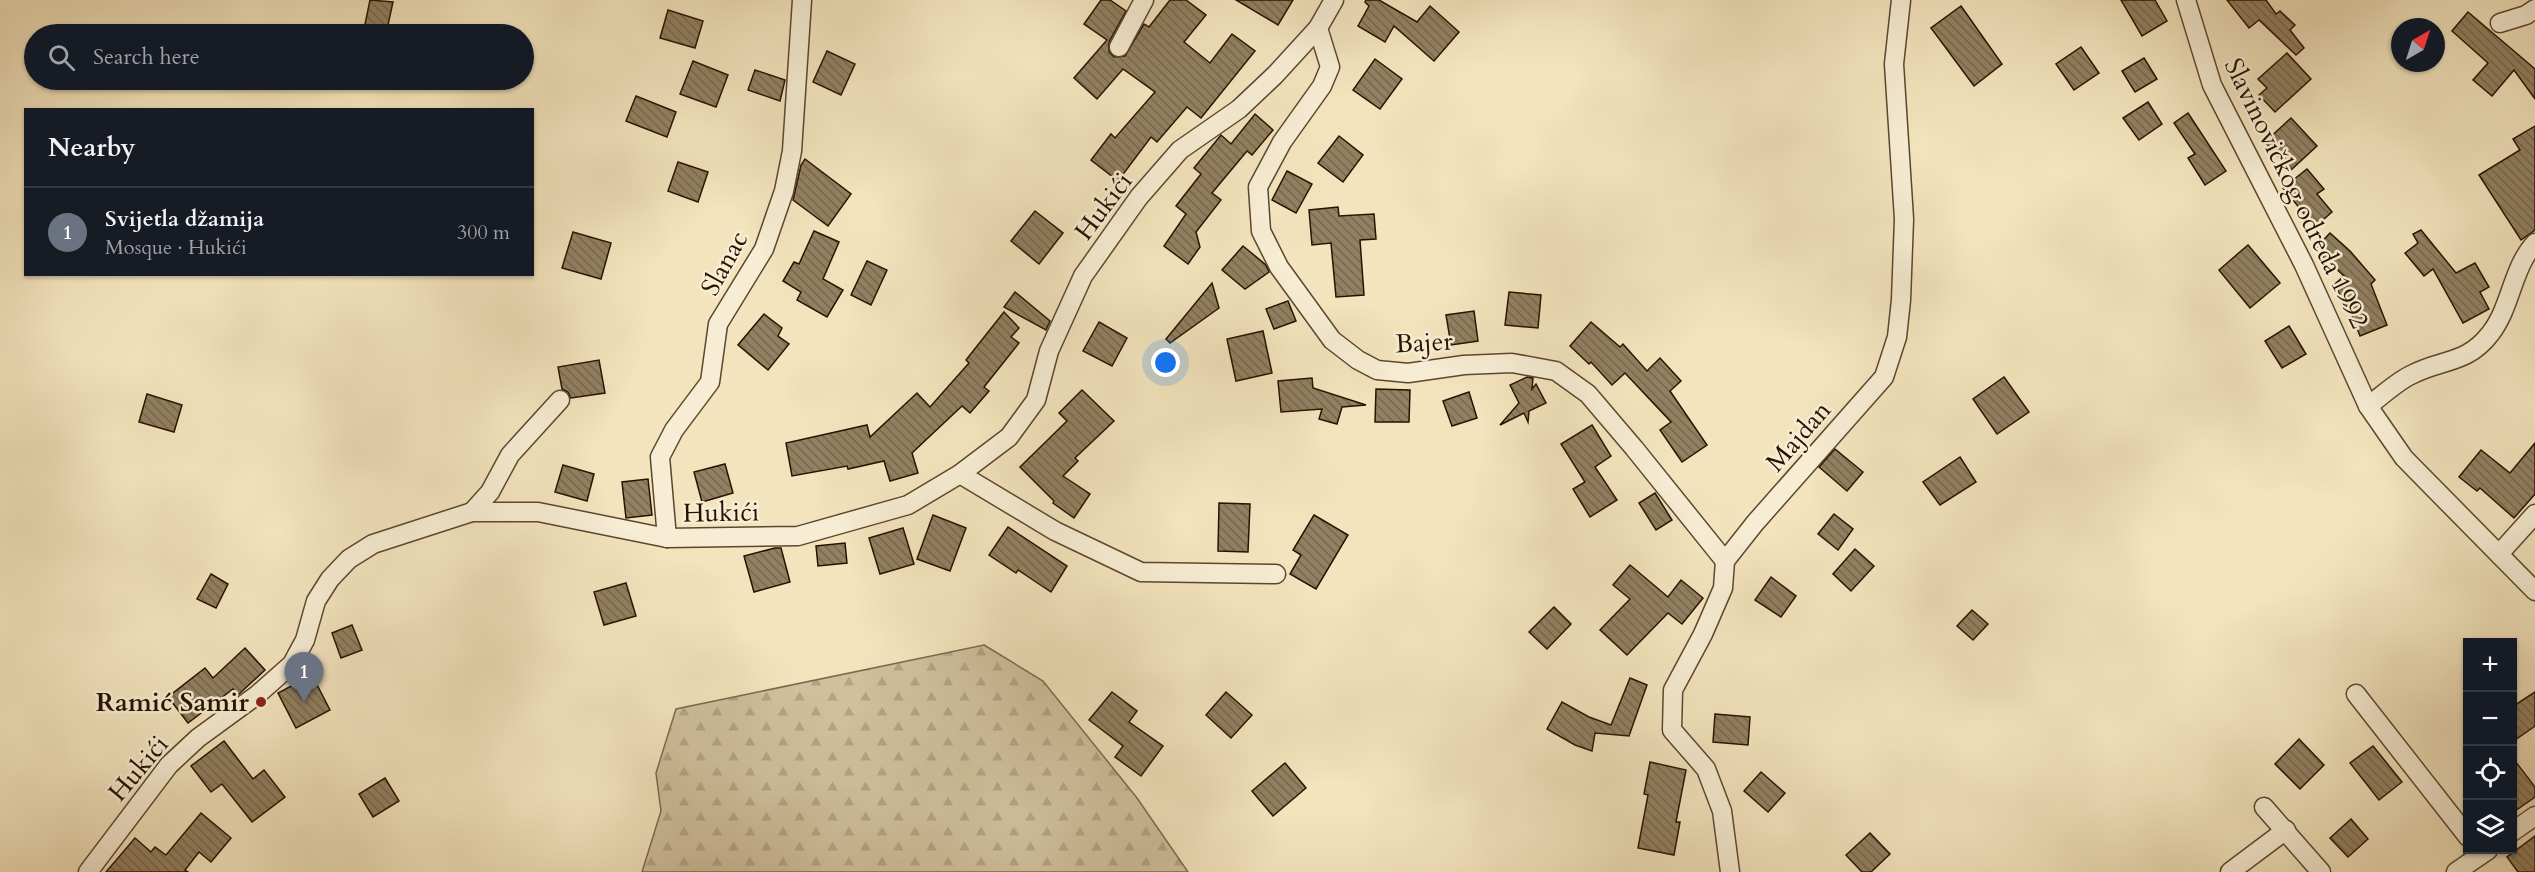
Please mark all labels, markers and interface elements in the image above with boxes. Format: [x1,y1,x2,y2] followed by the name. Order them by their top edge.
[2391,18,2445,72] north arrow
[24,24,534,90] search box
[45,41,78,74] icon: search
[93,42,200,72] text: Search here
[2216,52,2377,334] street label: Slavinovičkog odreda 1992
[48,130,136,165] text: Nearby
[1066,165,1140,247] street label: Hukići
[105,204,264,234] text: Svijetla džamija
[62,219,73,246] text: 1
[457,219,510,246] text: 300 m
[692,225,756,302] street label: Slanac
[105,234,247,261] text: Mosque · Hukići
[1394,323,1454,361] street label: Bajer
[1151,348,1180,377] your location
[1758,393,1839,479] street label: Majdan
[683,494,760,531] street label: Hukići
[2463,638,2517,854] map controls
[2463,638,2517,692] button: +
[284,652,324,702] pin: 1
[96,685,250,720] place label: Ramić Samir
[2463,692,2517,746] button: −
[254,695,268,709] marker: Ramić Samir
[100,728,176,809] street label: Hukići
[2463,746,2517,800] button: locate
[2463,800,2517,854] button: layers

